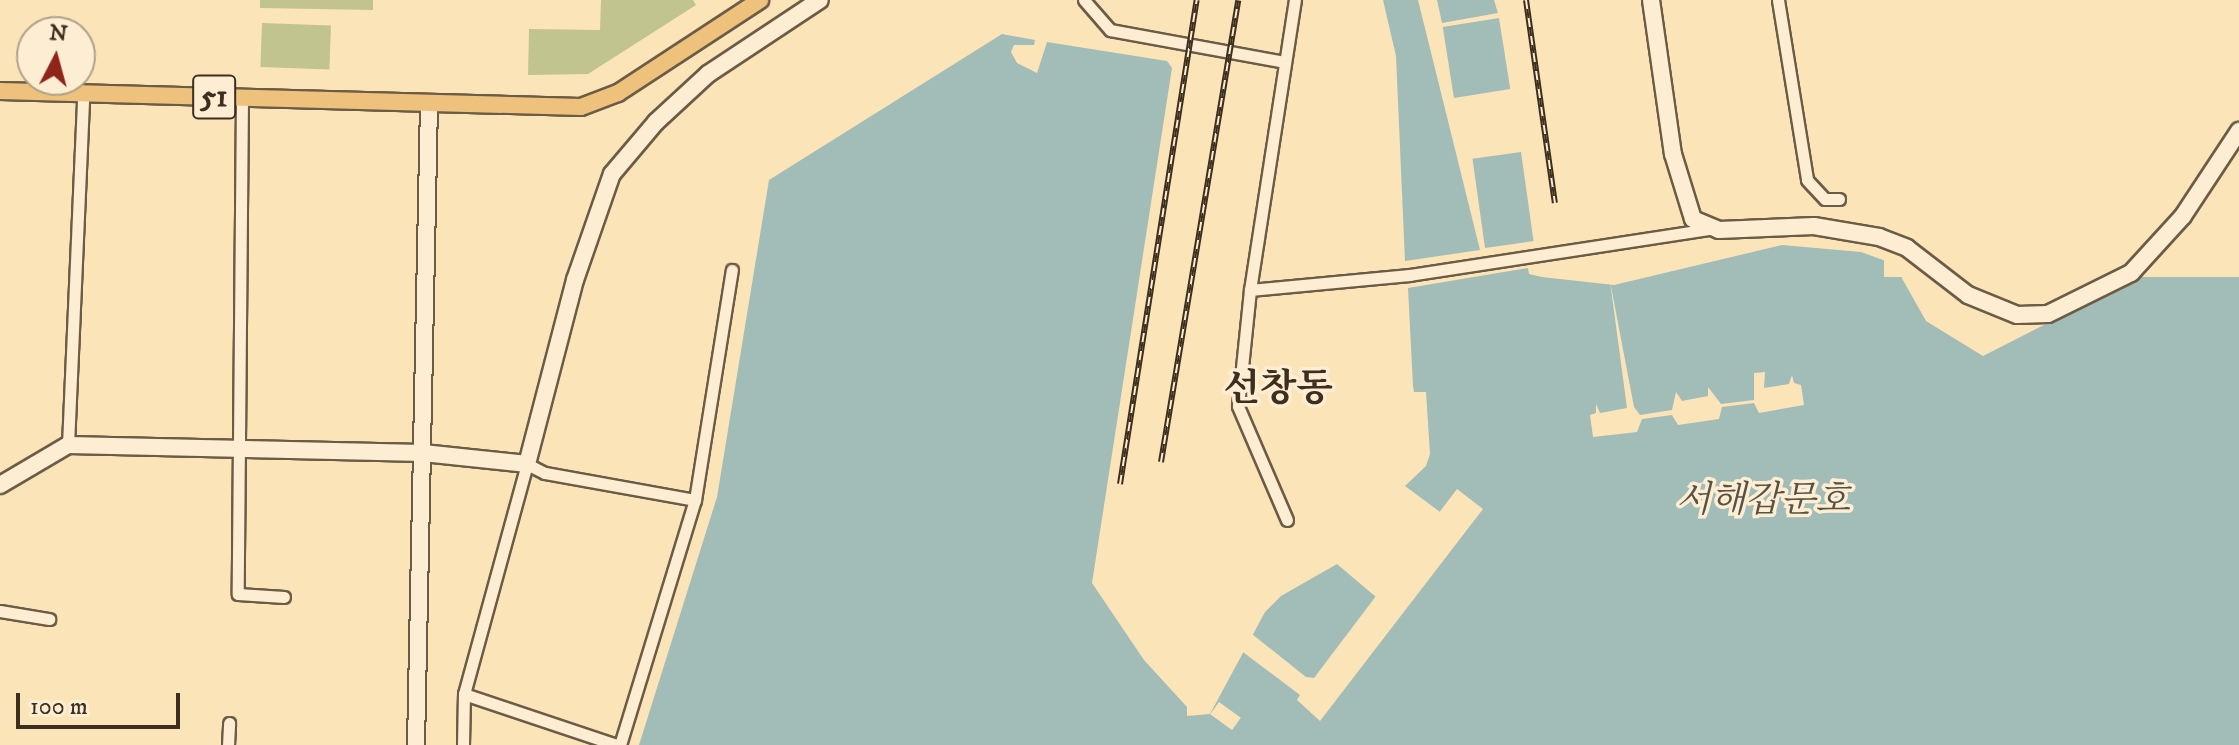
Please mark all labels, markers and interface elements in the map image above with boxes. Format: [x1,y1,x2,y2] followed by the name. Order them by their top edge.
[16,16,96,96] north arrow
[48,19,69,48] text: N
[192,69,236,125] road number: 51
[1223,367,1333,413] district label: 선창동
[1676,479,1850,523] water label: 서해갑문호
[20,677,184,727] scale bar
[30,692,88,722] text: 100 m

